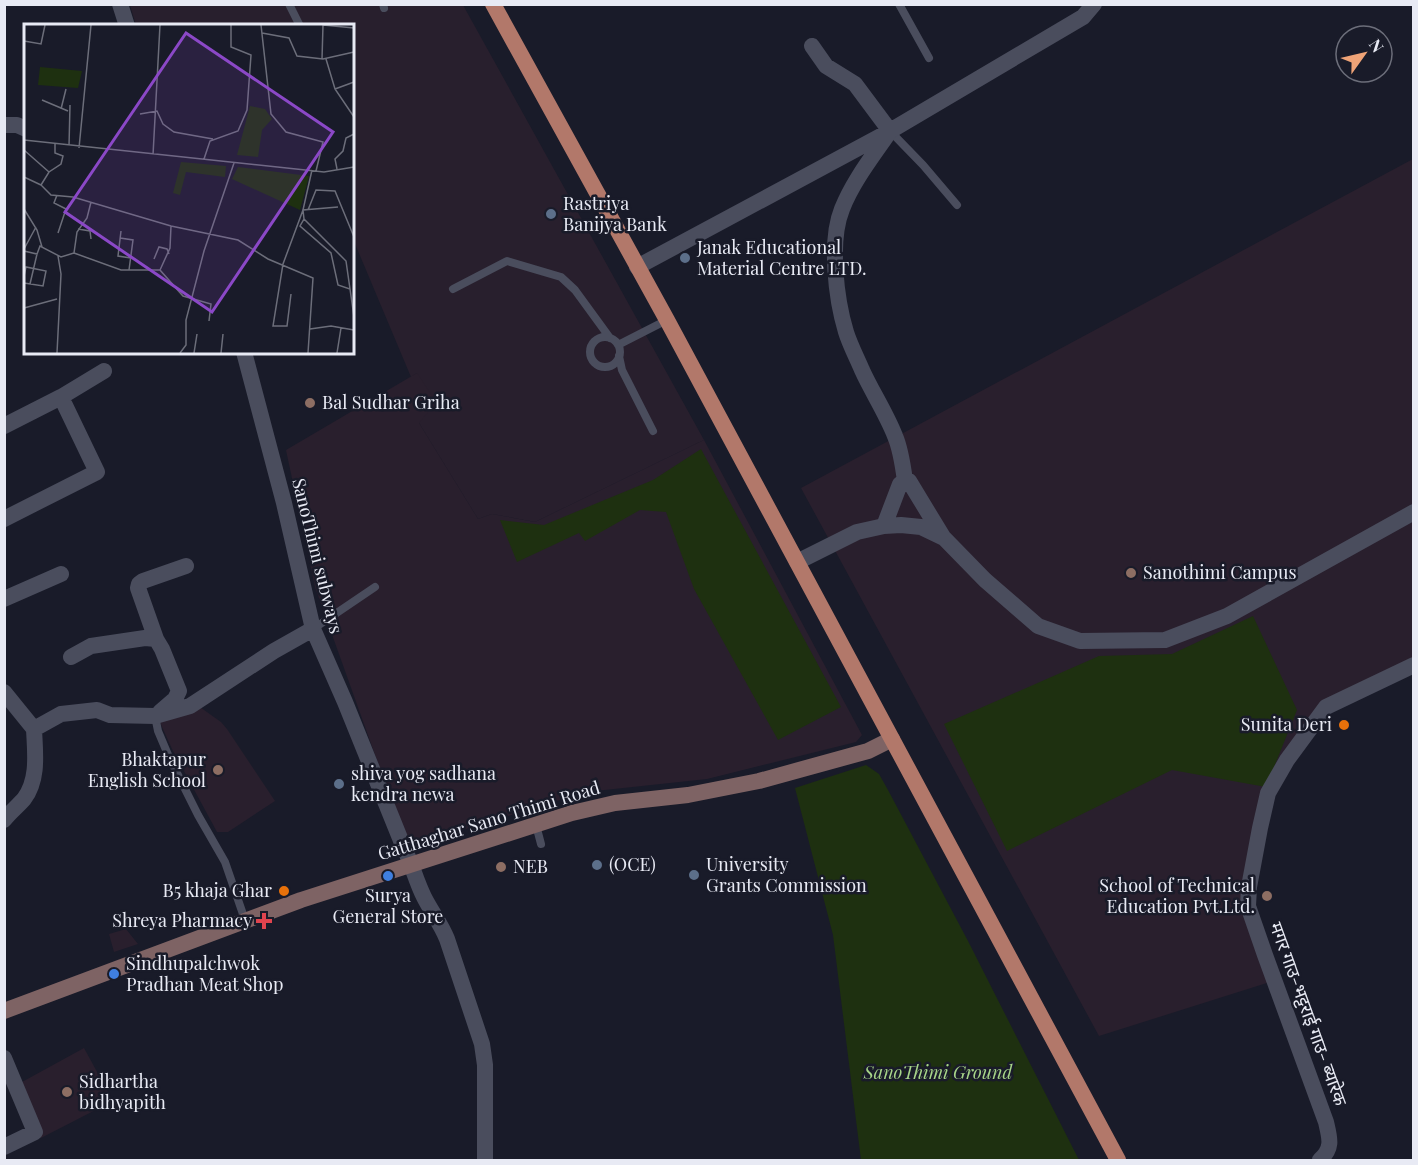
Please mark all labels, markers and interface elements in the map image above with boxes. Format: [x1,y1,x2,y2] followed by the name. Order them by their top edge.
[24,24,354,354] inset map
[1334,24,1394,84] north arrow
[1365,35,1389,56] text: N
[563,191,667,236] place label: Rastriya Banijya Bank
[544,207,558,221] marker: Rastriya Banijya Bank
[696,235,866,280] place label: Janak Educational Material Centre LTD.
[678,251,692,265] marker: Janak Educational Material Centre LTD.
[322,390,460,414] place label: Bal Sudhar Griha
[303,396,317,410] marker: Bal Sudhar Griha
[287,476,349,636] street label: SanoThimi subways
[1143,560,1297,584] place label: Sanothimi Campus
[1124,566,1138,580] marker: Sanothimi Campus
[1241,712,1332,736] place label: Sunita Deri
[1337,718,1351,732] marker: Sunita Deri
[88,747,206,792] place label: Bhaktapur English School
[351,761,496,806] place label: shiva yog sadhana kendra newa
[211,763,225,777] marker: Bhaktapur English School
[375,775,603,865] street label: Gatthaghar Sano Thimi Road
[332,777,346,791] marker: shiva yog sadhana kendra newa
[609,852,656,876] place label: (OCE)
[706,852,867,897] place label: University Grants Commission
[513,854,548,878] place label: NEB
[590,858,604,872] marker: (OCE)
[494,860,508,874] marker: NEB
[687,868,701,882] marker: University Grants Commission
[381,869,395,883] marker: Surya General Store
[1099,873,1255,918] place label: School of Technical Education Pvt.Ltd.
[163,878,272,902] place label: B5 khaja Ghar
[333,883,443,928] place label: Surya General Store
[277,884,291,898] marker: B5 khaja Ghar
[1260,889,1274,903] marker: School of Technical Education Pvt.Ltd.
[112,908,252,932] place label: Shreya Pharmacy
[257,914,271,928] marker: Shreya Pharmacy
[1265,919,1354,1110] street label: मगर गाउ-भट्टराई गाउ- ब्यारेक
[126,951,283,996] place label: Sindhupalchwok Pradhan Meat Shop
[107,967,121,981] marker: Sindhupalchwok Pradhan Meat Shop
[863,1060,1013,1084] park label: SanoThimi Ground
[79,1069,166,1114] place label: Sidhartha bidhyapith
[60,1085,74,1099] marker: Sidhartha bidhyapith

